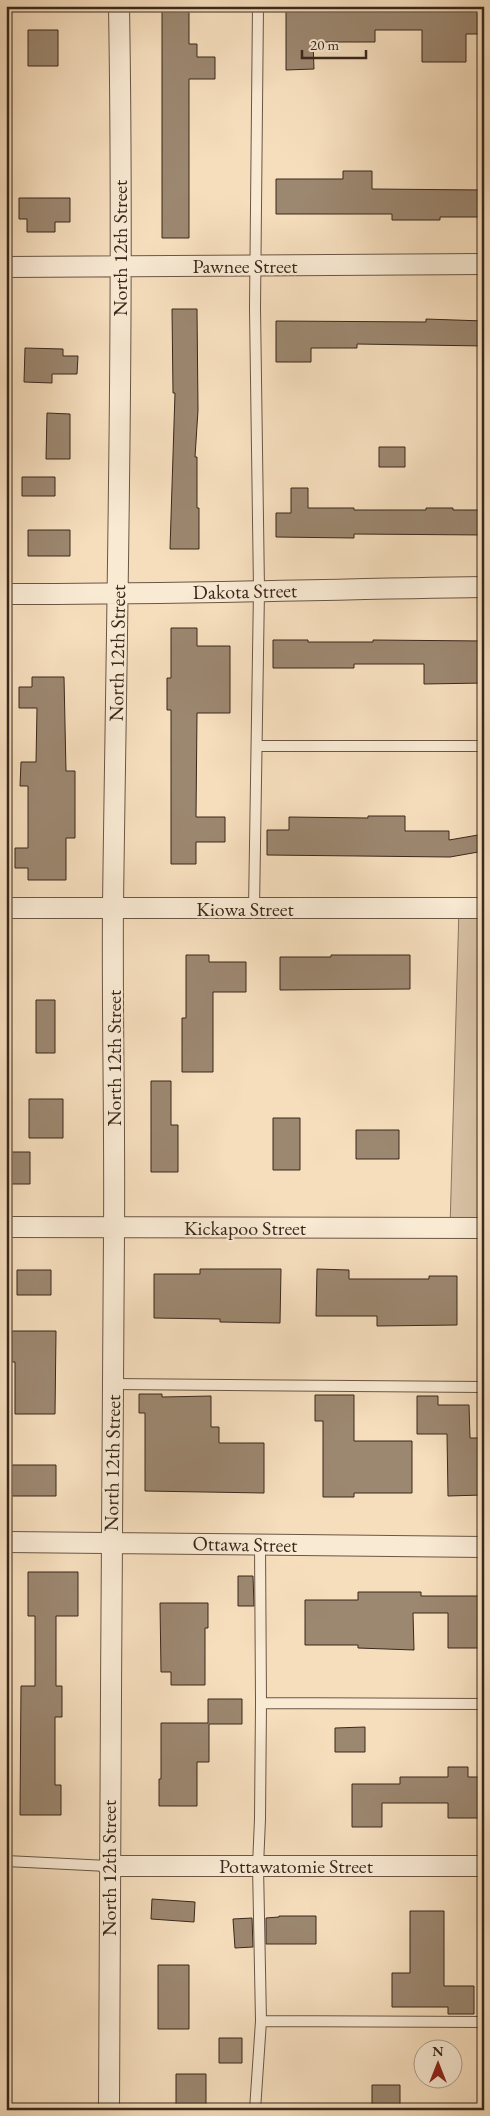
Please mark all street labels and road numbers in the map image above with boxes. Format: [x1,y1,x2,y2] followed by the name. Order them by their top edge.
[107,179,133,316] street label: North 12th Street
[192,253,298,279] street label: Pawnee Street
[193,577,298,605] street label: Dakota Street
[103,584,131,722] street label: North 12th Street
[196,896,294,922] street label: Kiowa Street
[101,989,127,1126] street label: North 12th Street
[184,1215,307,1241] street label: Kickapoo Street
[98,1394,126,1532] street label: North 12th Street
[192,1530,298,1558] street label: Ottawa Street
[96,1799,122,1936] street label: North 12th Street
[219,1853,374,1879] street label: Pottawatomie Street

